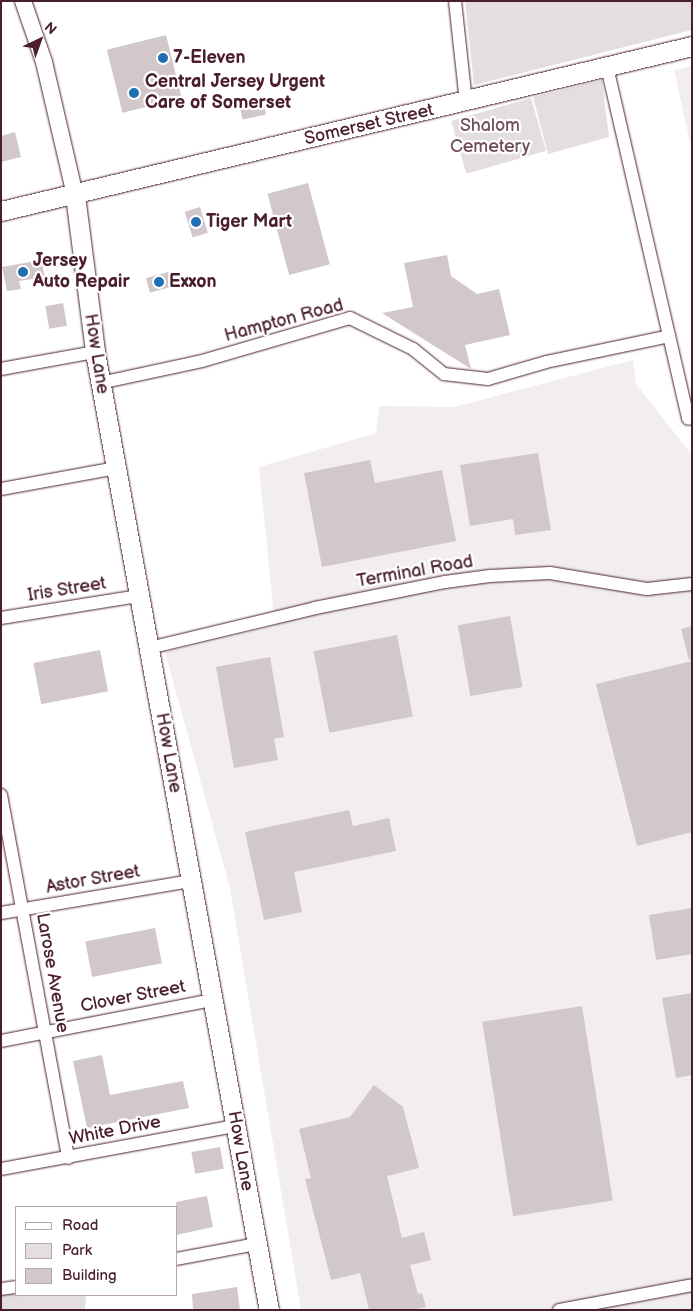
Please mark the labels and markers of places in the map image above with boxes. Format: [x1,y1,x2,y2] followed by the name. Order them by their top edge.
[173,47,245,69] place label: 7-Eleven
[157,52,169,64] marker: 7-Eleven
[145,72,326,115] place label: Central Jersey Urgent Care of Somerset
[127,86,141,100] marker: Central Jersey Urgent Care of Somerset
[206,211,292,233] place label: Tiger Mart
[190,216,202,228] marker: Tiger Mart
[33,251,130,294] place label: Jersey Auto Repair
[17,266,29,278] marker: Jersey Auto Repair
[169,271,217,293] place label: Exxon
[153,276,165,288] marker: Exxon

